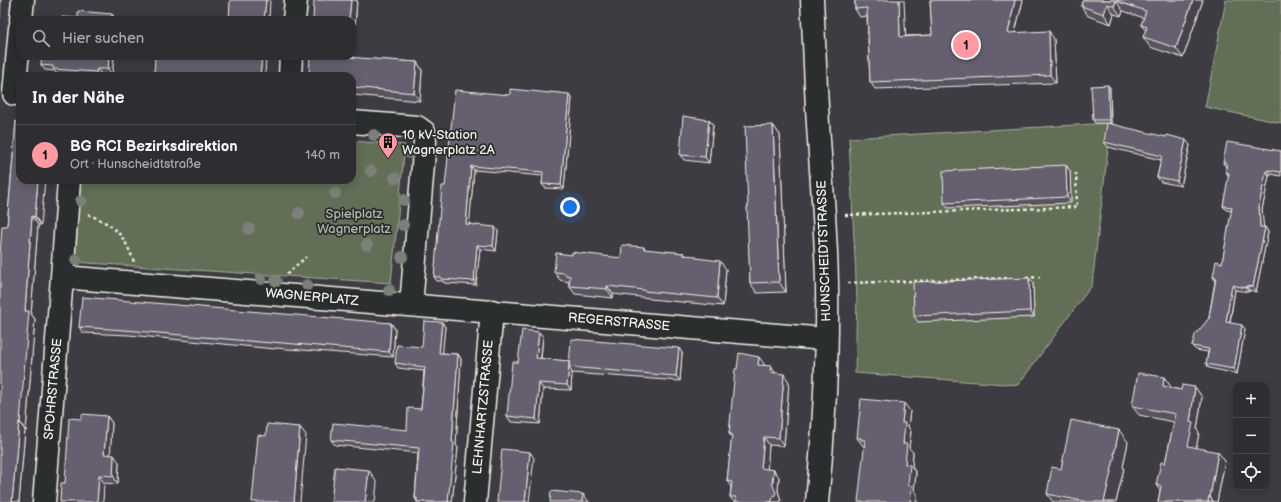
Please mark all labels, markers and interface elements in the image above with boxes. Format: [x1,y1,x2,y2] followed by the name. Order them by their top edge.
[16,16,356,60] search box
[30,27,52,49] icon: search
[62,29,144,48] text: Hier suchen
[953,30,979,60] pin: 1
[32,88,125,108] text: In der Nähe
[402,127,495,158] place label: 10 kV-Station Wagnerplatz 2A
[377,131,399,159] building icon: 10 kV-Station Wagnerplatz 2A
[70,137,238,156] text: BG RCI Bezirksdirektion
[42,147,48,163] text: 1
[305,147,340,163] text: 140 m
[70,156,201,172] text: Ort · Hunscheidtstraße
[814,180,834,322] street label: HUNSCHEIDTSTRASSE
[560,197,580,217] your location
[317,206,392,237] park label: Spielplatz Wagnerplatz
[265,285,359,309] street label: WAGNERPLATZ
[567,310,671,334] street label: REGERSTRASSE
[41,337,65,440] street label: SPOHRSTRASSE
[469,339,497,475] street label: LEHNHARTZSTRASSE
[1233,382,1269,490] map controls
[1233,382,1269,418] button: +
[1233,418,1269,454] button: −
[1233,454,1269,490] button: locate

